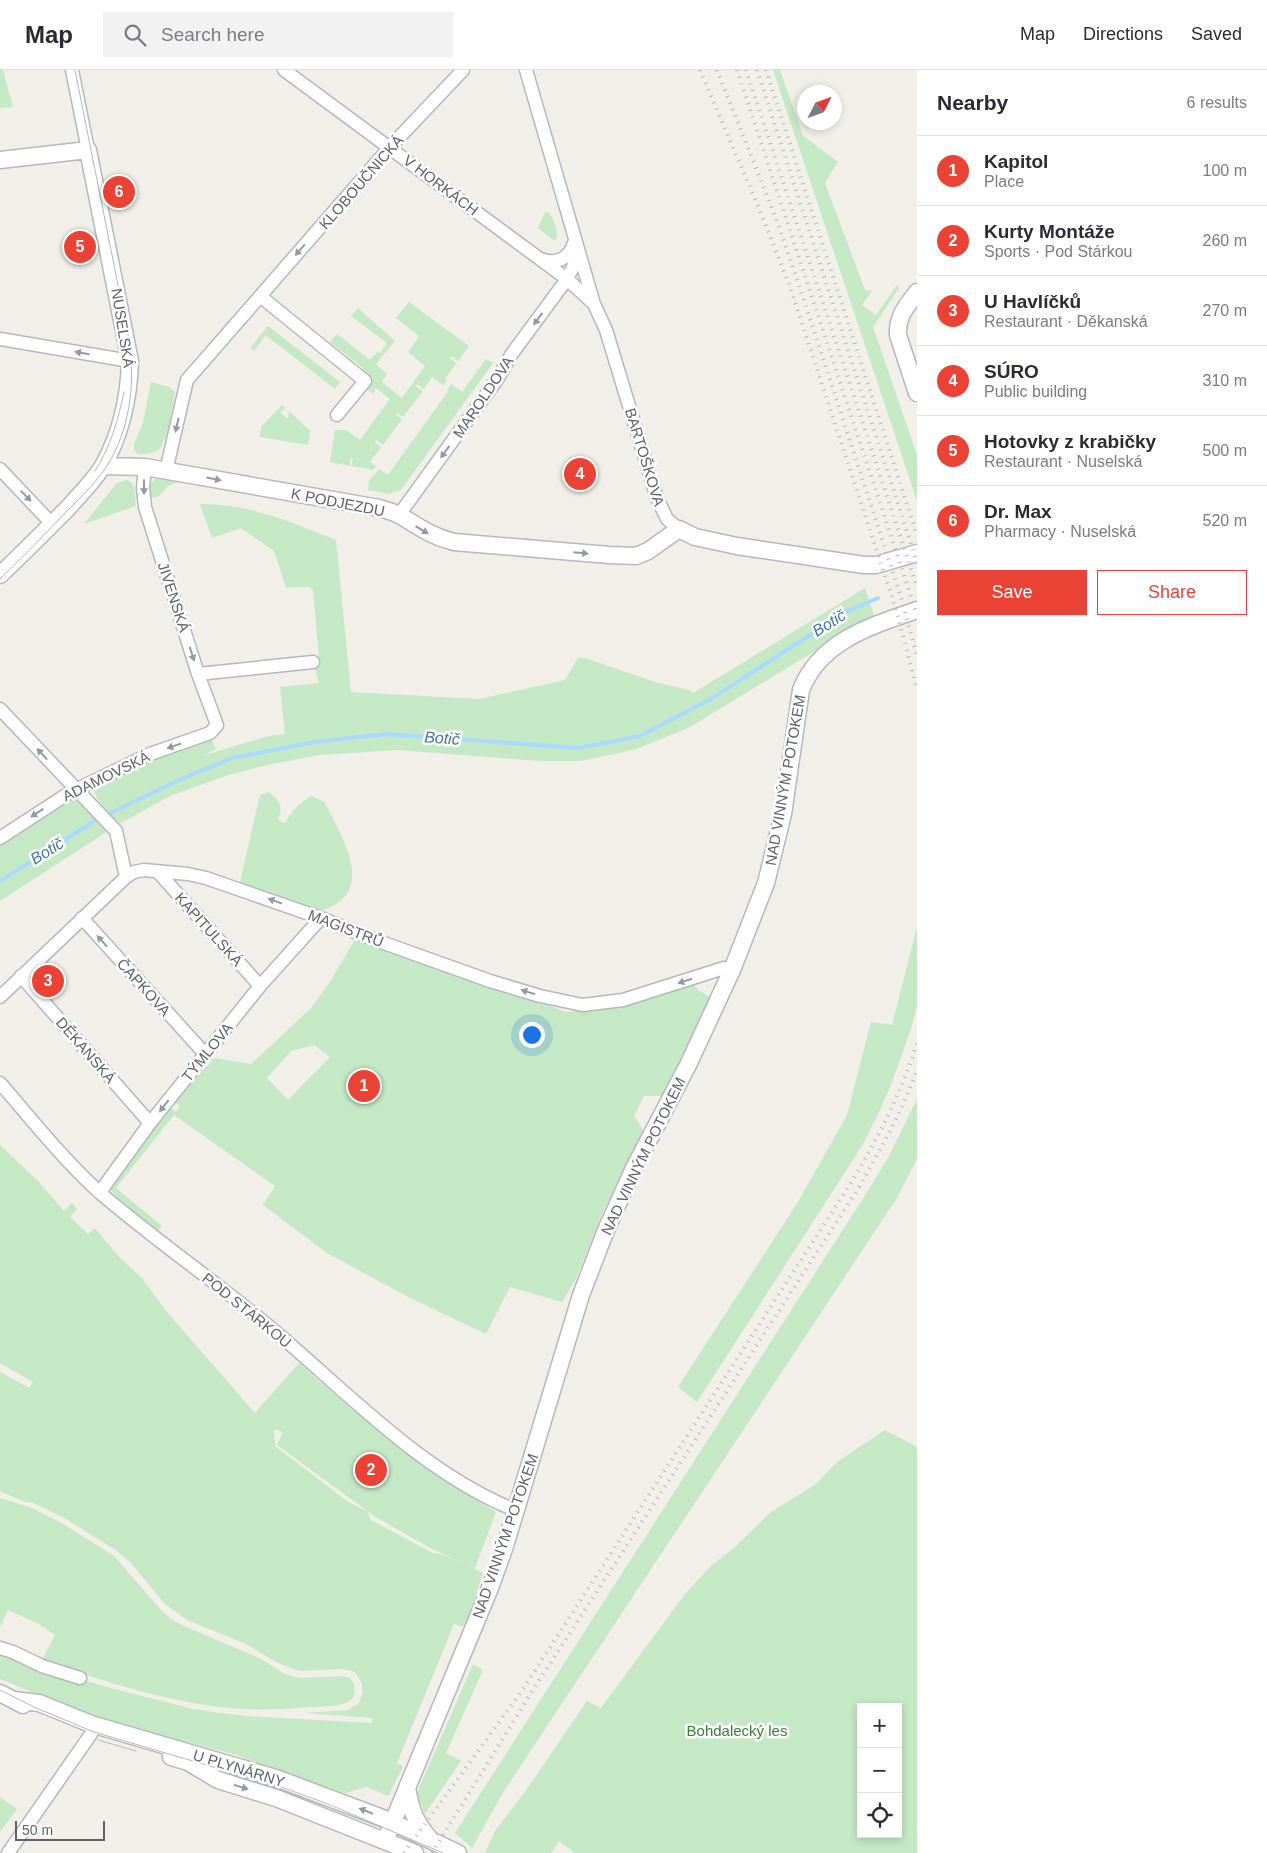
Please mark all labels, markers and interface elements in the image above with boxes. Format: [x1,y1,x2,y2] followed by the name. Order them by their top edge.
[103,12,453,57] search box
[25,21,73,48] text: Map
[121,21,149,49] icon: search
[161,24,265,45] text: Search here
[1020,24,1055,44] text: Map
[1083,24,1163,44] text: Directions
[1191,24,1242,44] text: Saved
[797,85,842,130] north arrow
[937,91,1008,114] text: Nearby
[1187,94,1247,111] text: 6 results
[315,131,407,233] street label: KLOBOUČNICKÁ
[400,151,482,219] street label: V HORKÁCH
[984,151,1048,172] text: Kapitol
[949,162,957,179] text: 1
[1203,162,1247,179] text: 100 m
[103,173,135,211] pin: 6
[984,173,1024,190] text: Place
[984,221,1115,242] text: Kurty Montáže
[64,228,96,266] pin: 5
[949,232,957,249] text: 2
[1203,232,1247,249] text: 260 m
[984,243,1133,260] text: Sports · Pod Stárkou
[295,244,306,257] one-way arrow
[108,287,138,369] street label: NUSELSKÁ
[984,291,1081,312] text: U Havlíčků
[949,302,957,319] text: 3
[1203,302,1247,319] text: 270 m
[533,312,543,326] one-way arrow
[984,313,1148,330] text: Restaurant · Děkanská
[73,349,89,357] one-way arrow
[449,353,517,441] street label: MAROLDOVA
[984,361,1039,382] text: SÚRO
[949,372,957,389] text: 4
[1203,372,1247,389] text: 310 m
[984,383,1087,400] text: Public building
[622,406,668,508] street label: BARTOŠKOVA
[173,418,181,433] one-way arrow
[984,431,1156,452] text: Hotovky z krabičky
[949,442,957,459] text: 5
[1203,442,1247,459] text: 500 m
[440,445,450,459] one-way arrow
[984,453,1142,470] text: Restaurant · Nuselská
[564,455,596,493] pin: 4
[207,476,223,484] one-way arrow
[140,480,148,496] one-way arrow
[290,485,386,519] street label: K PODJEZDU
[20,490,32,502] one-way arrow
[984,501,1052,522] text: Dr. Max
[949,512,957,529] text: 6
[1203,512,1247,529] text: 520 m
[984,523,1136,540] text: Pharmacy · Nuselská
[415,525,428,534] one-way arrow
[573,549,589,557] one-way arrow
[155,560,193,634] street label: JIVENSKÁ
[937,570,1087,615] button: Save
[1097,570,1247,615] button: Share
[809,606,849,640] water label: Botič
[188,647,196,662] one-way arrow
[762,693,808,867] street label: NAD VINNÝM POTOKEM
[424,728,460,748] water label: Botič
[166,742,181,750] one-way arrow
[36,748,48,760] one-way arrow
[60,748,152,804] street label: ADAMOVSKÁ
[31,808,44,818] one-way arrow
[27,834,67,868] water label: Botič
[172,889,246,969] street label: KAPITULSKÁ
[267,897,282,905] one-way arrow
[306,906,386,950] street label: MAGISTRŮ
[97,934,108,947] one-way arrow
[114,955,174,1019] street label: ČAPKOVA
[32,962,64,1000] pin: 3
[678,977,693,985] one-way arrow
[520,988,535,996] one-way arrow
[53,1014,119,1086] street label: DĚKANSKÁ
[178,1019,236,1085] street label: TÝMLOVA
[519,1022,545,1048] your location
[348,1067,380,1105] pin: 1
[597,1074,689,1238] street label: NAD VINNÝM POTOKEM
[159,1099,169,1113] one-way arrow
[199,1269,295,1351] street label: POD STÁRKOU
[355,1451,387,1489] pin: 2
[469,1451,541,1621] street label: NAD VINNÝM POTOKEM
[857,1703,902,1838] map controls
[857,1703,902,1748] button: +
[687,1722,787,1739] park label: Bohdalecký les
[191,1746,287,1790] street label: U PLYNÁRNY
[857,1748,902,1793] button: −
[234,1784,249,1792] one-way arrow
[857,1793,902,1838] button: locate
[359,1807,373,1815] one-way arrow
[15,1818,105,1841] scale bar
[22,1822,53,1838] text: 50 m

